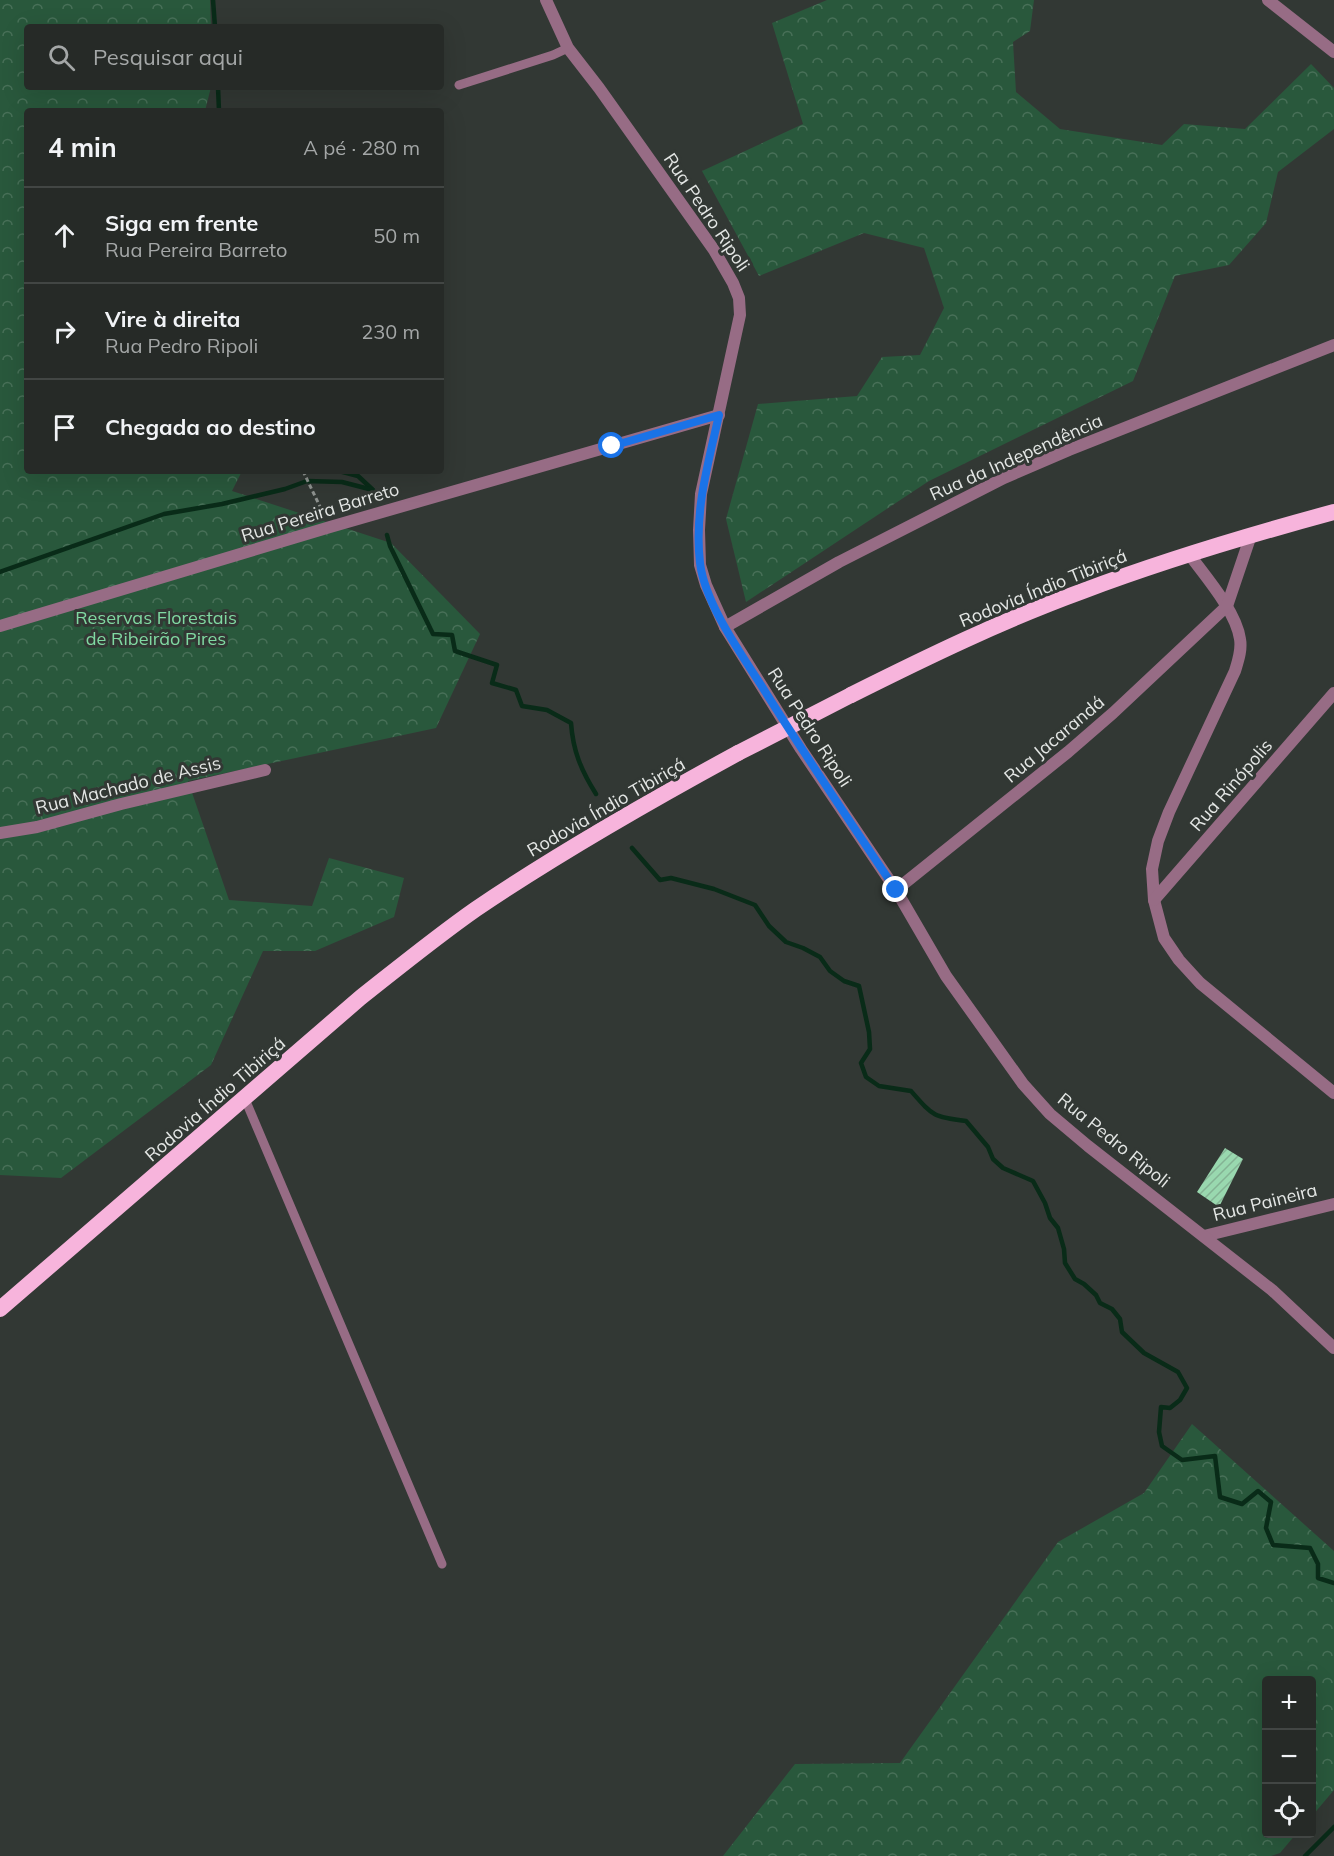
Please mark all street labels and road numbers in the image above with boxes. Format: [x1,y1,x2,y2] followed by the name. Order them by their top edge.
[659,148,755,276] street label: Rua Pedro Ripoli
[926,409,1106,505] street label: Rua da Independência
[238,477,402,547] street label: Rua Pereira Barreto
[956,544,1130,632] street label: Rodovia Índio Tibiriçá
[763,663,857,791] street label: Rua Pedro Ripoli
[999,690,1109,788] street label: Rua Jacarandá
[1185,734,1277,836] street label: Rua Rinópolis
[33,751,223,819] street label: Rua Machado de Assis
[523,752,689,862] street label: Rodovia Índio Tibiriçá
[140,1032,290,1166] street label: Rodovia Índio Tibiriçá
[1053,1088,1175,1192] street label: Rua Pedro Ripoli
[1211,1178,1319,1226] street label: Rua Paineira

